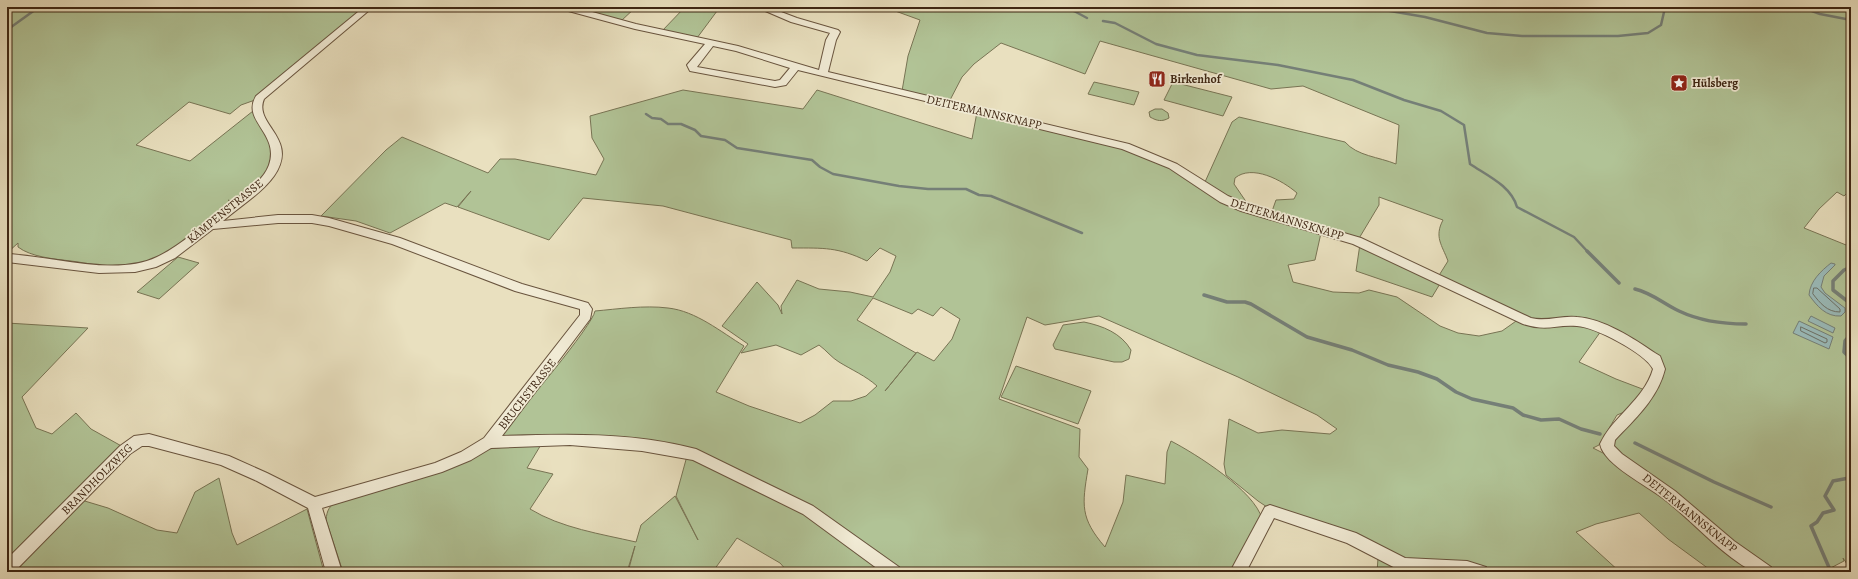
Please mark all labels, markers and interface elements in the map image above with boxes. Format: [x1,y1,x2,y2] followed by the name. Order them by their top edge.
[1147,69,1167,89] restaurant icon: Birkenhof
[1170,71,1223,87] place label: Birkenhof
[1669,73,1689,93] place icon: Hülsberg
[1692,75,1739,91] place label: Hülsberg
[925,91,1043,133] street label: DEITERMANNSKNAPP
[183,175,267,247] street label: KÄMPENSTRASSE
[1228,194,1346,244] street label: DEITERMANNSKNAPP
[494,355,560,433] street label: BRUCHSTRASSE
[58,440,136,518] street label: BRANDHOLZWEG
[1639,470,1741,556] street label: DEITERMANNSKNAPP

